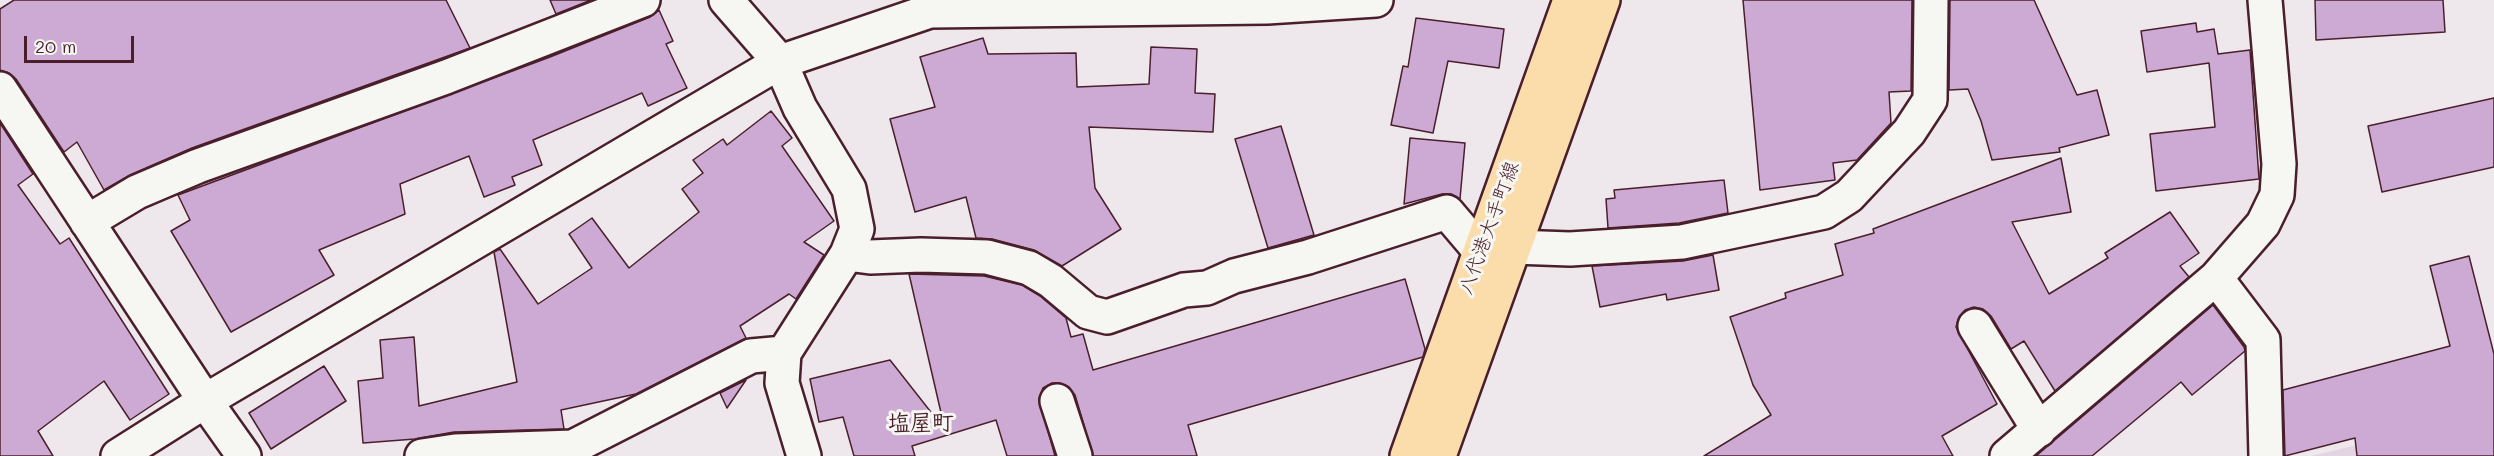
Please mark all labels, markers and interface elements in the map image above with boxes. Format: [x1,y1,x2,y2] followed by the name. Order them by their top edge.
[27,24,136,62] scale bar
[35,34,76,58] text: 20 m
[1454,158,1524,298] street label: 八代港大手町線
[888,410,954,436] district label: 塩屋町

